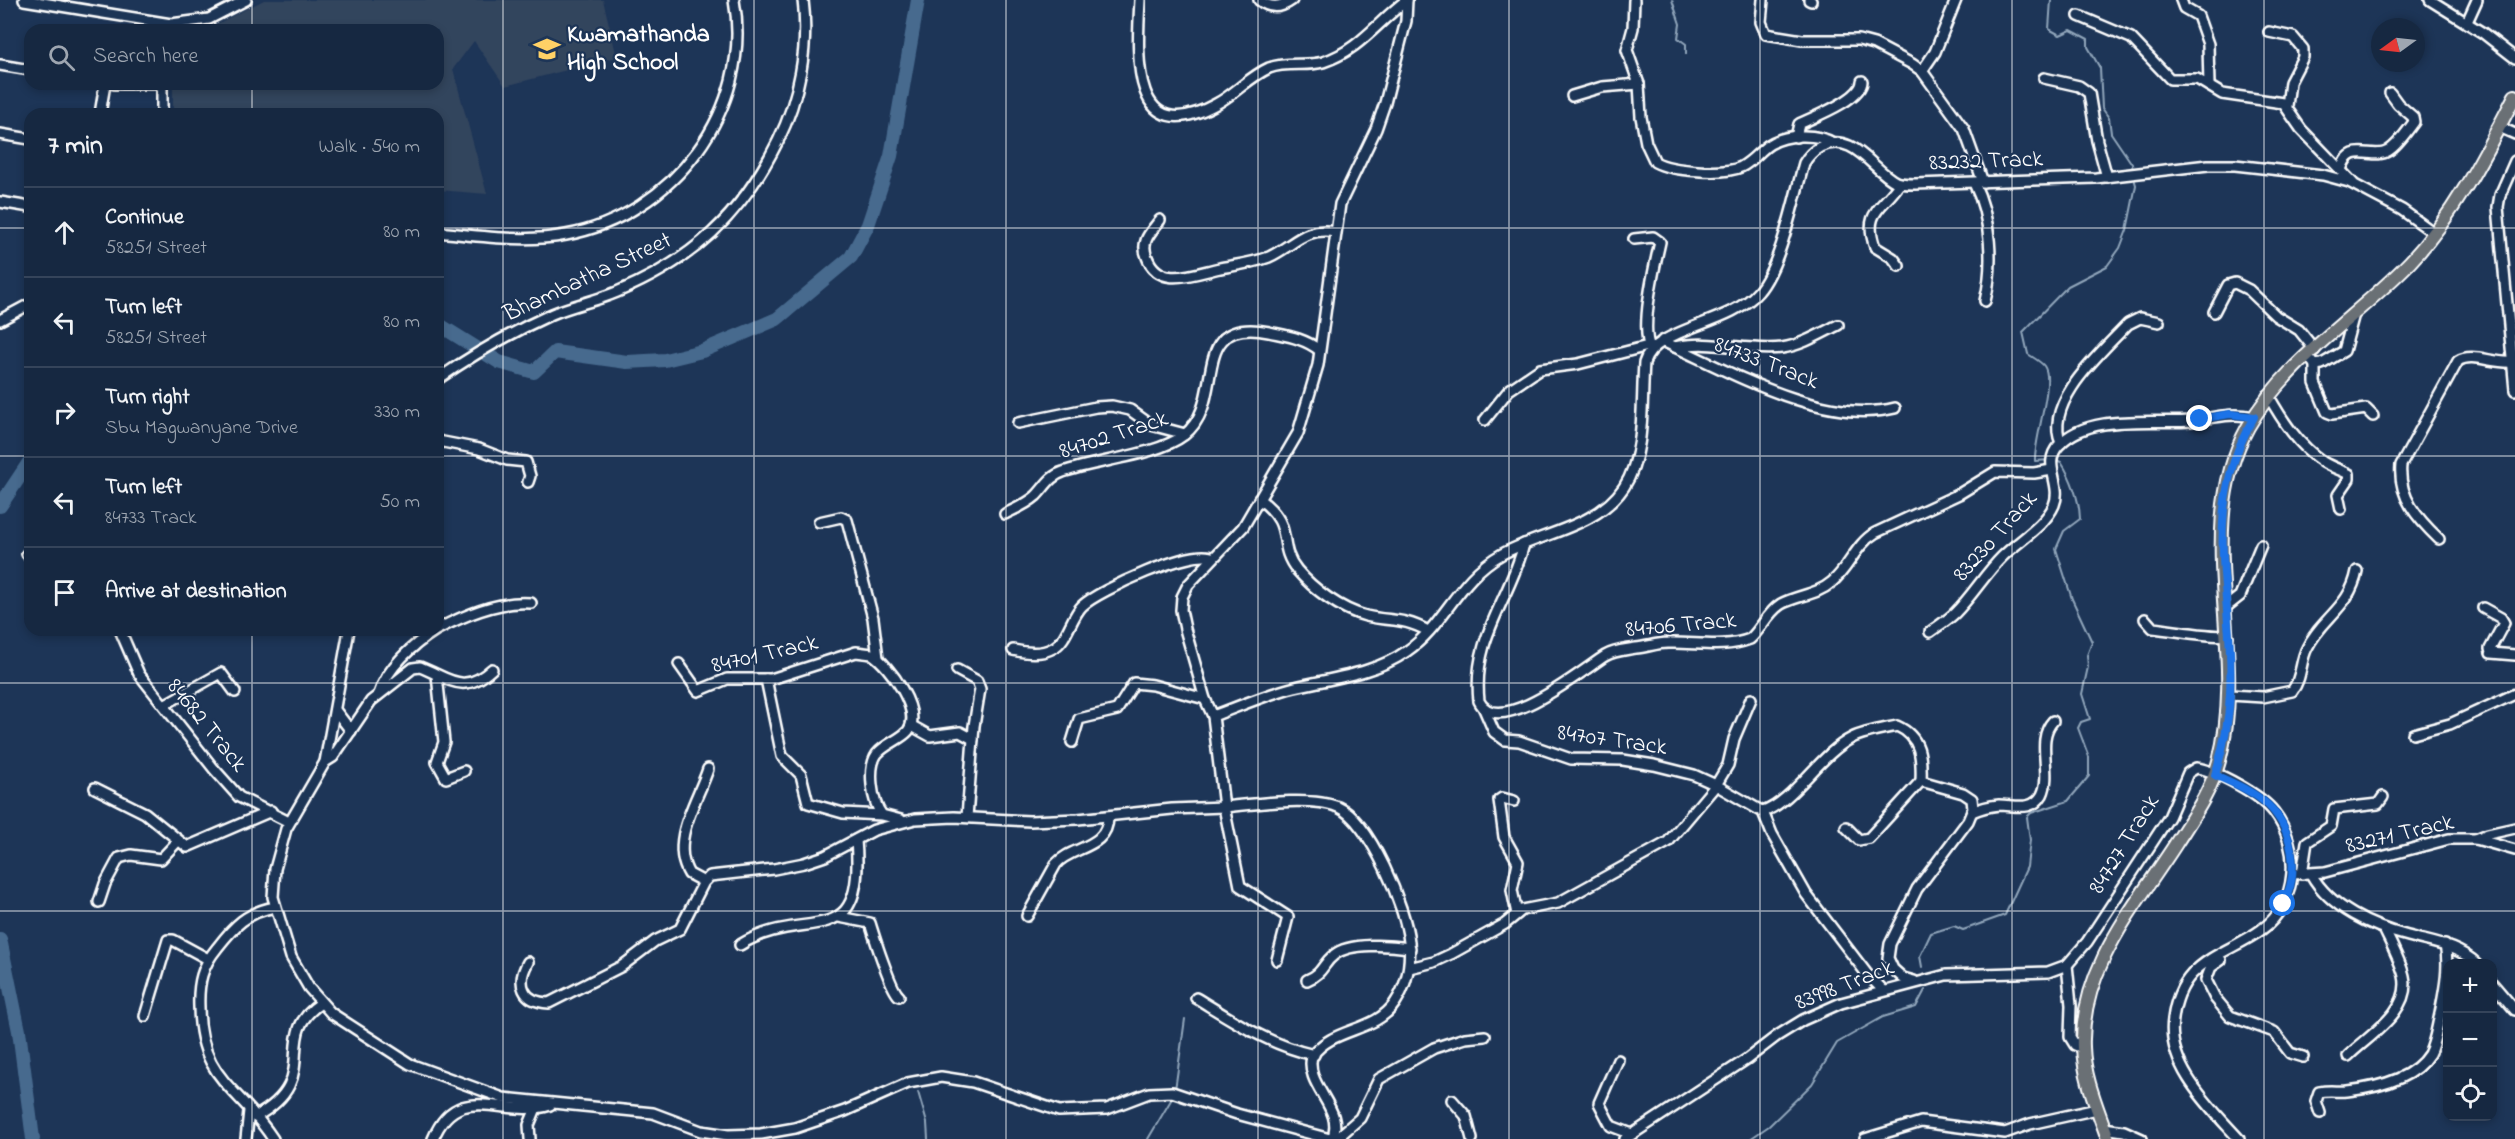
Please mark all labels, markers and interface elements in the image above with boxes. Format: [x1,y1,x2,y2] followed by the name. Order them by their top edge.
[567,18,710,82] place label: Kwamathanda High School
[2371,18,2425,72] north arrow
[24,24,444,90] search box
[532,34,562,64] school or university icon: Kwamathanda High School
[45,41,78,74] icon: search
[93,41,198,73] text: Search here
[48,128,103,166] text: 7 min
[318,133,420,162] text: Walk · 540 m
[1928,143,2044,181] street label: 83232 Track
[105,202,184,234] text: Continue
[48,216,81,249] icon: ahead
[383,218,420,247] text: 80 m
[497,224,678,333] street label: Bhambatha Street
[105,234,207,263] text: 58251 Street
[105,292,182,324] text: Turn left
[48,306,81,339] icon: left
[383,308,420,337] text: 80 m
[105,324,207,353] text: 58251 Street
[1708,328,1824,400] street label: 84733 Track
[105,382,190,414] text: Turn right
[48,396,81,429] icon: right
[374,398,420,427] text: 330 m
[1055,402,1173,470] street label: 84702 Track
[2186,405,2212,431] route end
[105,414,298,443] text: Sbu Magwanyane Drive
[105,472,182,504] text: Turn left
[1945,483,2047,590] street label: 83230 Track
[48,486,81,519] icon: left
[379,488,420,517] text: 50 m
[105,504,197,533] text: 84733 Track
[48,576,81,609] icon: arrive
[105,576,287,608] text: Arrive at destination
[1624,604,1738,648] street label: 84706 Track
[708,626,822,684] street label: 84701 Track
[157,672,255,781] street label: 84682 Track
[1555,716,1670,766] street label: 84707 Track
[2081,788,2170,902] street label: 84727 Track
[2343,806,2458,864] street label: 83271 Track
[2269,890,2295,916] route start
[1790,951,1900,1021] street label: 83998 Track
[2443,959,2497,1121] map controls
[2443,959,2497,1013] button: +
[2443,1013,2497,1067] button: −
[2443,1067,2497,1121] button: locate

